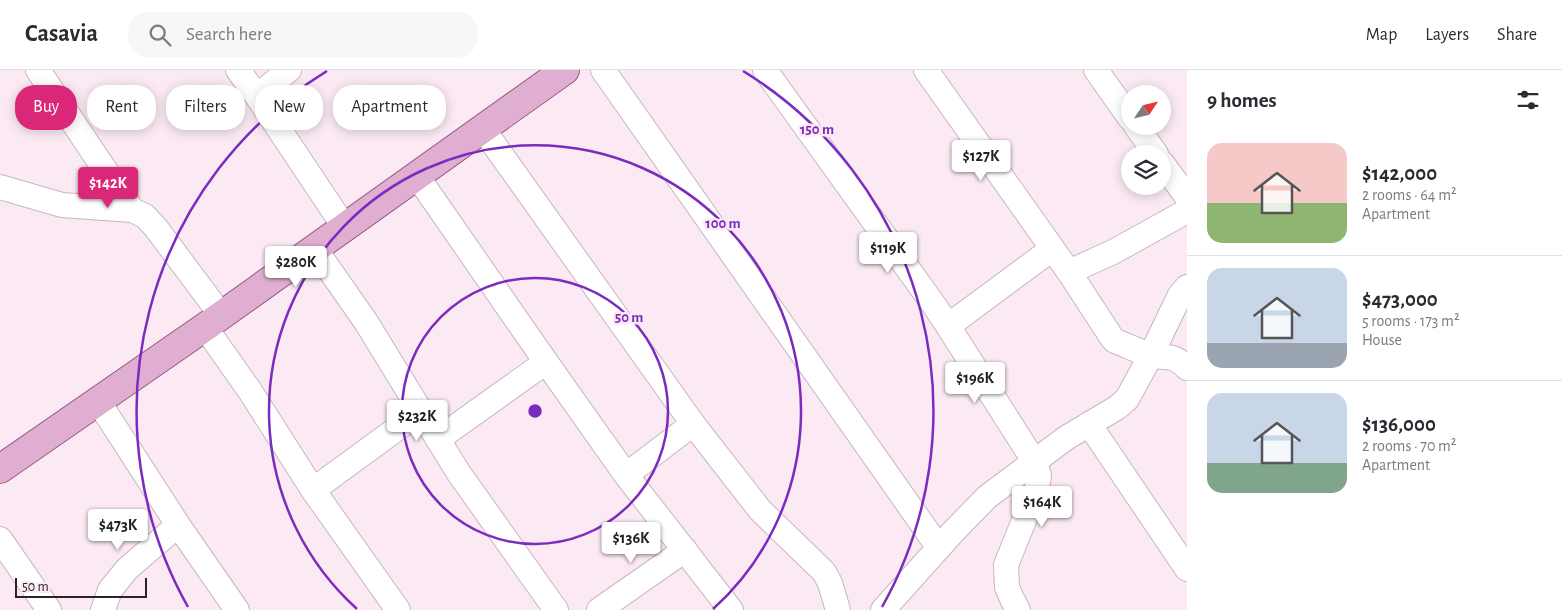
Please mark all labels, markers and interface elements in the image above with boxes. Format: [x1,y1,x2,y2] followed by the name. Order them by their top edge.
[128,12,478,57] search box
[146,21,174,49] icon: search
[25,22,98,46] text: Casavia
[186,25,272,44] text: Search here
[1366,26,1397,44] text: Map
[1425,26,1469,44] text: Layers
[1497,26,1537,44] text: Share
[15,85,77,130] chip: Buy
[87,85,156,130] chip: Rent
[166,85,245,130] chip: Filters
[255,85,323,130] chip: New
[333,85,446,130] chip: Apartment
[1121,85,1171,135] north arrow
[1121,85,1171,195] map controls
[1514,86,1542,114] icon: filters
[1207,90,1277,111] text: 9 homes
[800,122,834,137] text: 150 m
[946,140,1016,182] pin: $127K
[1121,145,1171,195] button: layers
[963,148,999,164] text: $127K
[1247,163,1307,223] icon: home
[1362,163,1437,184] text: $142,000
[73,166,143,209] pin: $142K
[89,175,127,191] text: $142K
[1362,187,1457,203] text: 2 rooms · 64 m²
[1362,206,1430,222] text: Apartment
[705,216,741,231] text: 100 m
[853,232,923,274] pin: $119K
[870,240,906,256] text: $119K
[261,246,331,288] pin: $280K
[276,254,316,270] text: $280K
[1247,288,1307,348] icon: home
[1362,289,1438,310] text: $473,000
[615,310,643,325] text: 50 m
[1362,313,1460,329] text: 5 rooms · 173 m²
[1362,332,1402,348] text: House
[940,362,1010,404] pin: $196K
[956,370,994,386] text: $196K
[382,400,452,442] pin: $232K
[526,402,544,420] centre of rings
[398,408,436,424] text: $232K
[1247,413,1307,473] icon: home
[1362,414,1436,435] text: $136,000
[1362,438,1456,454] text: 2 rooms · 70 m²
[1362,457,1430,473] text: Apartment
[1007,486,1077,528] pin: $164K
[1023,494,1061,510] text: $164K
[83,508,153,551] pin: $473K
[99,517,137,533] text: $473K
[596,522,666,564] pin: $136K
[613,530,649,546] text: $136K
[15,575,148,598] scale bar
[22,580,49,594] text: 50 m

